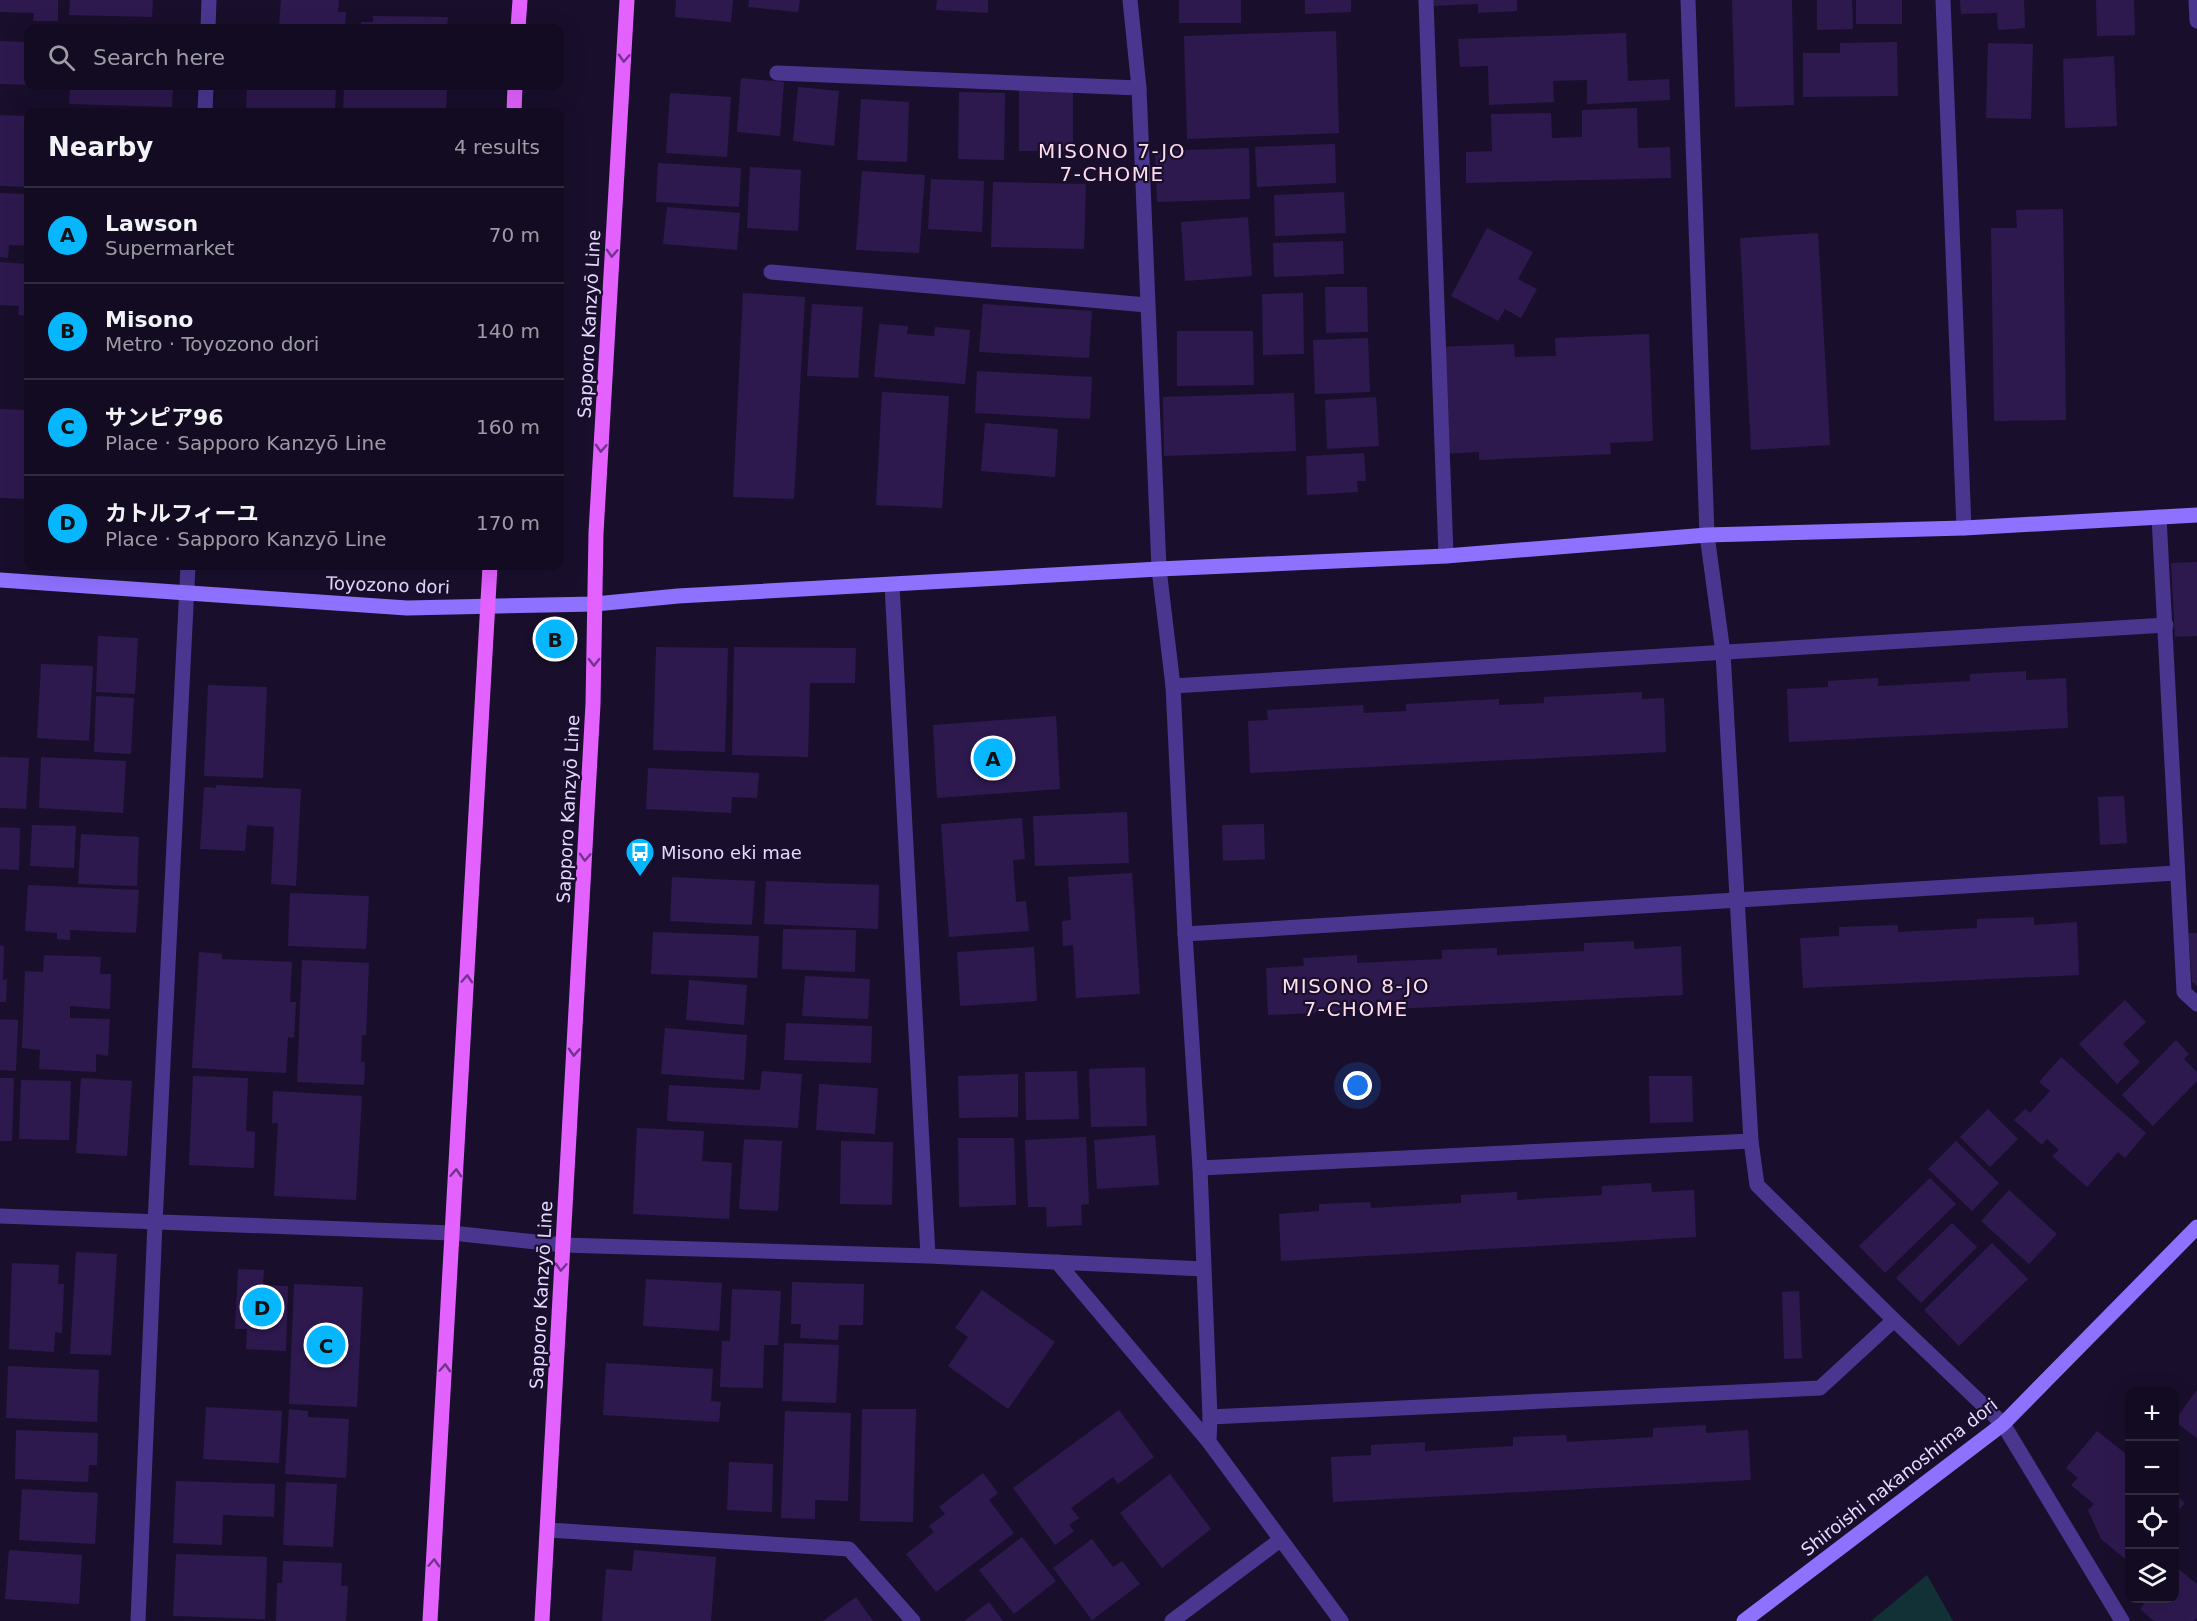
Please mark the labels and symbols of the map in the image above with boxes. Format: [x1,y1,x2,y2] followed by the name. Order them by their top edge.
[618,54,631,63] one-way arrow
[1038,139,1186,186] district label: MISONO 7-JO 7-CHOME
[574,229,604,419] street label: Sapporo Kanzyō Line
[606,249,619,258] one-way arrow
[595,443,608,452] one-way arrow
[325,572,450,598] street label: Toyozono dori
[536,616,574,662] pin: B
[588,658,600,667] one-way arrow
[553,714,583,904] street label: Sapporo Kanzyō Line
[974,736,1012,780] pin: A
[624,836,656,878] bus stop icon: Misono eki mae
[661,842,802,863] place label: Misono eki mae
[578,853,591,862] one-way arrow
[460,974,473,983] one-way arrow
[1282,974,1430,1021] district label: MISONO 8-JO 7-CHOME
[567,1047,580,1056] one-way arrow
[1343,1071,1372,1100] your location
[449,1169,462,1178] one-way arrow
[526,1200,556,1390] street label: Sapporo Kanzyō Line
[555,1263,568,1272] one-way arrow
[242,1284,282,1330] pin: D
[306,1322,346,1368] pin: C
[438,1363,451,1372] one-way arrow
[1797,1394,2001,1560] street label: Shiroishi nakanoshima dori
[427,1558,440,1567] one-way arrow

